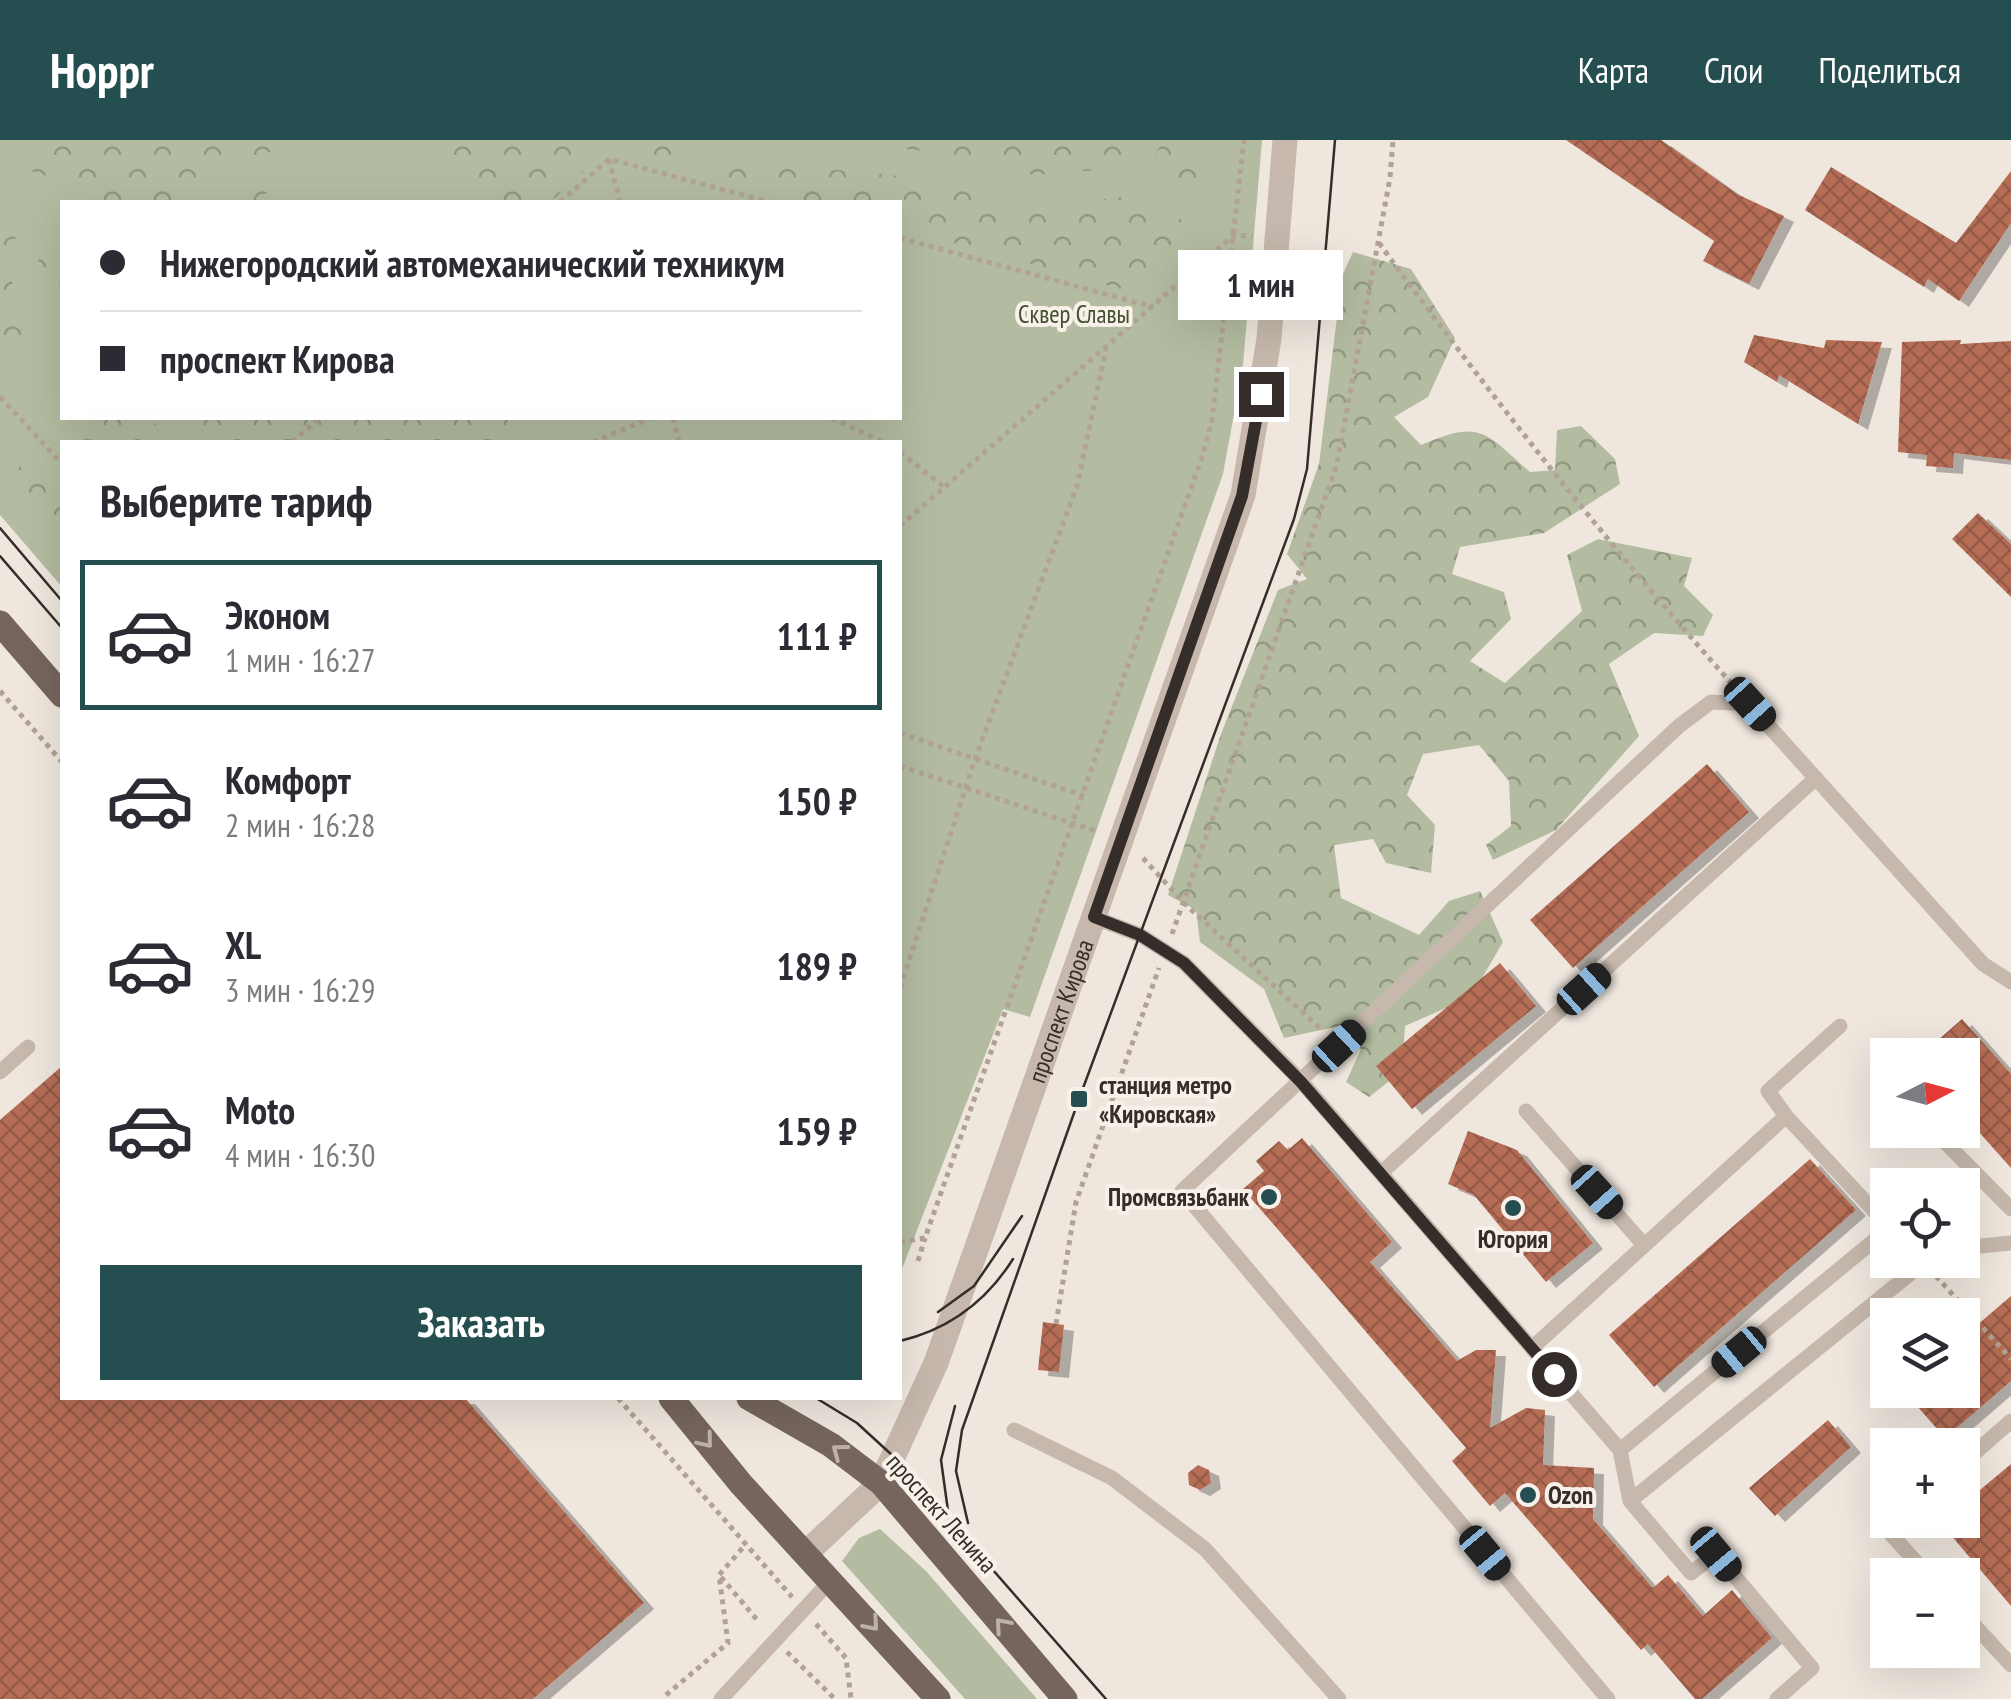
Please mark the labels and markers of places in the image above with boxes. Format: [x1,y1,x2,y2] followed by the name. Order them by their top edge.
[1099,1069,1232,1130] place label: станция метро «Кировская»
[1068,1088,1090,1110] marker: станция метро «Кировская»
[1108,1181,1250,1213] place label: Промсвязьбанк
[1258,1186,1280,1208] marker: Промсвязьбанк
[1502,1197,1524,1219] marker: Югория
[1478,1223,1548,1255] place label: Югория
[1548,1479,1593,1511] place label: Ozon
[1517,1484,1539,1506] marker: Ozon

